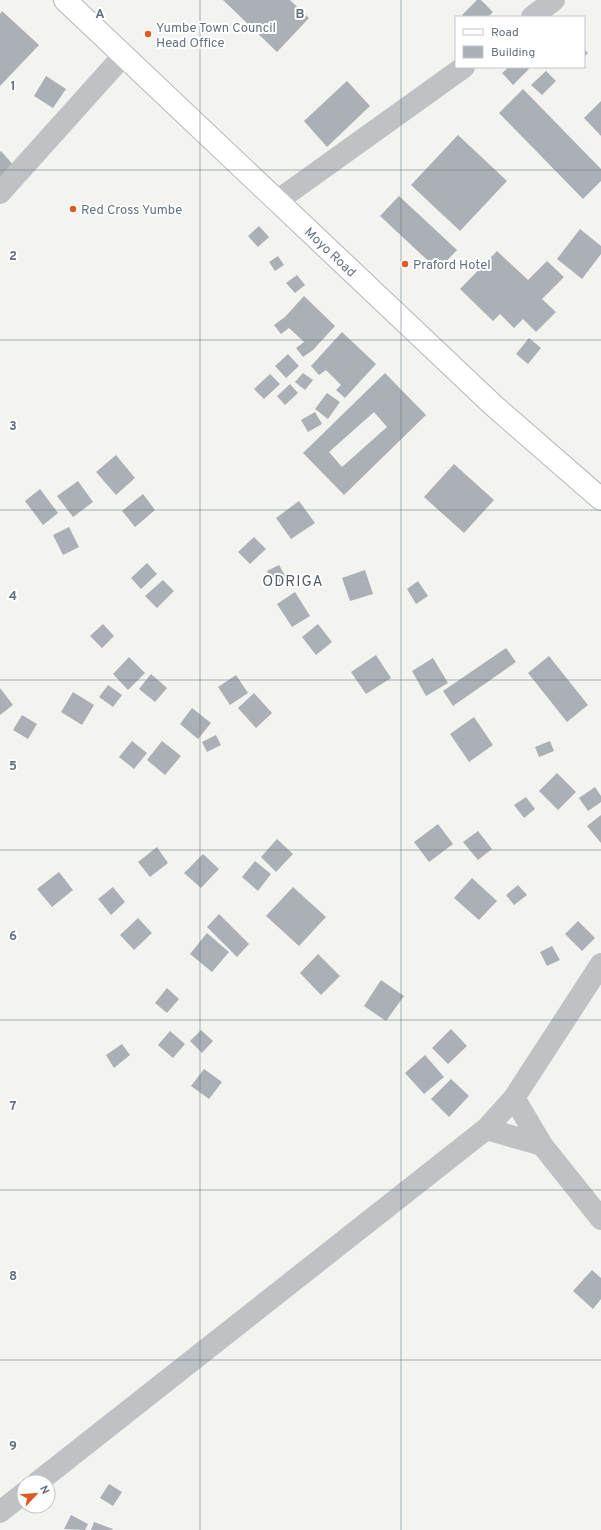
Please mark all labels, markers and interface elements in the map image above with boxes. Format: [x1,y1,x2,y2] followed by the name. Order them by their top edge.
[95,7,105,23] text: A
[296,7,305,23] text: B
[455,16,585,68] legend
[156,21,276,52] place label: Yumbe Town Council Head Office
[491,25,519,41] text: Road
[143,29,153,39] marker: Yumbe Town Council Head Office
[491,45,535,61] text: Building
[10,79,16,95] text: 1
[81,203,182,219] place label: Red Cross Yumbe
[68,204,78,214] marker: Red Cross Yumbe
[300,225,359,281] street label: Moyo Road
[9,249,17,265] text: 2
[413,258,491,274] place label: Praford Hotel
[400,259,410,269] marker: Praford Hotel
[9,419,17,435] text: 3
[262,573,324,592] district label: ODRIGA
[9,589,17,605] text: 4
[9,759,17,775] text: 5
[9,929,17,945] text: 6
[10,1099,17,1115] text: 7
[9,1269,17,1285] text: 8
[9,1439,17,1455] text: 9
[16,1474,56,1514] north arrow
[36,1483,52,1497] text: N

